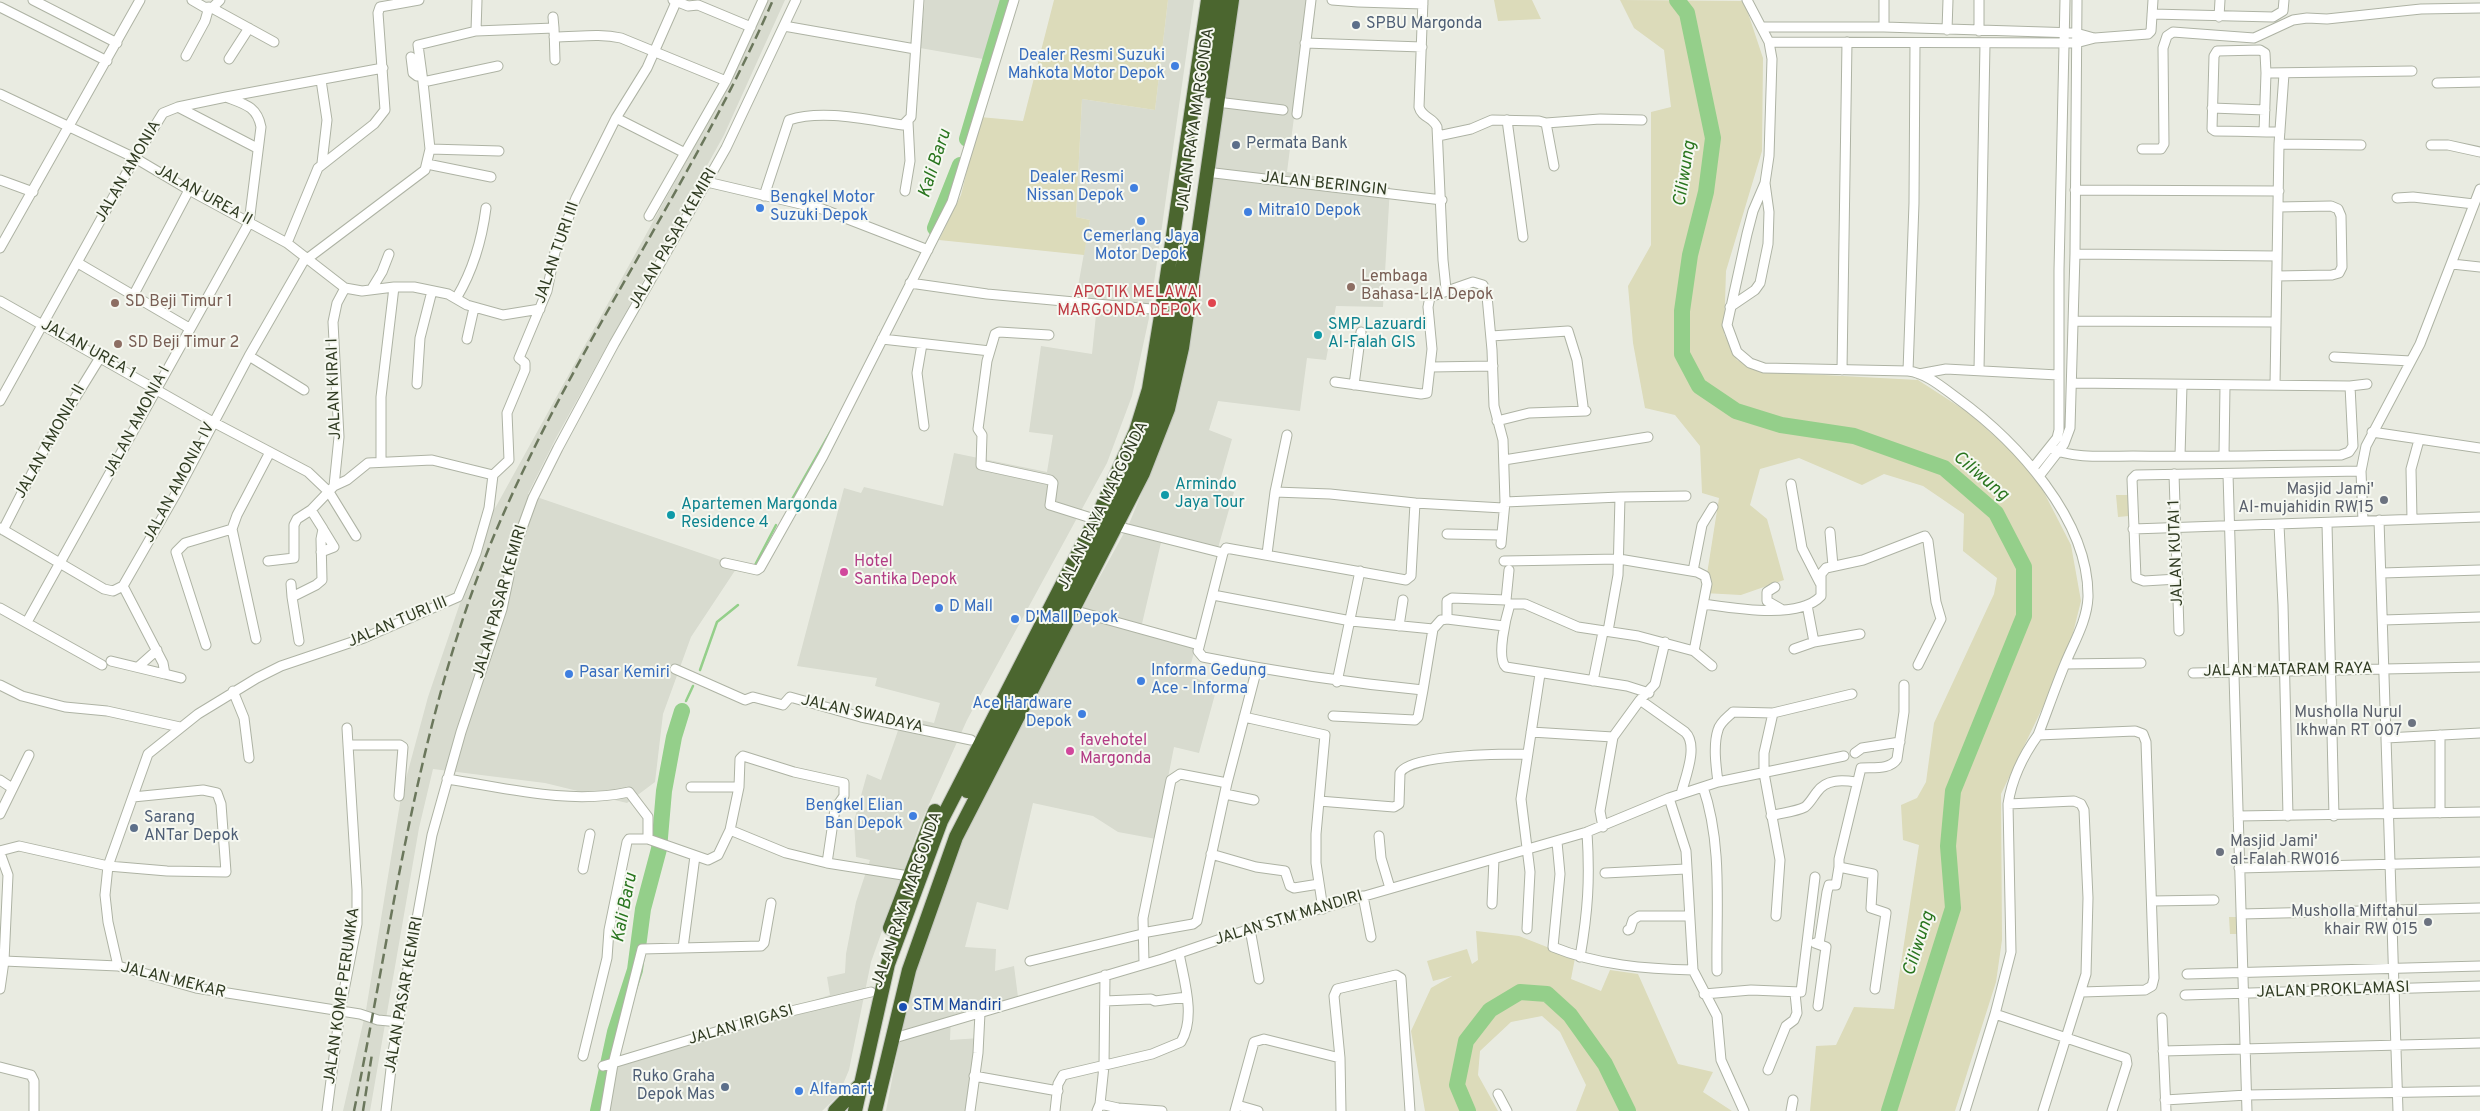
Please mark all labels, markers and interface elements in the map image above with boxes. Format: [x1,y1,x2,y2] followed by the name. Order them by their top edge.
[1366,15,1482,35] place label: SPBU Margonda
[1350,19,1362,31] marker: SPBU Margonda
[1175,27,1219,213] street label: JALAN RAYA MARGONDA
[1008,47,1165,85] place label: Dealer Resmi Suzuki Mahkota Motor Depok
[1169,60,1181,72] marker: Dealer Resmi Suzuki Mahkota Motor Depok
[92,117,166,227] street label: JALAN AMONIA
[915,127,957,201] water label: Kali Baru
[1246,135,1348,155] place label: Permata Bank
[1230,139,1242,151] marker: Permata Bank
[1670,140,1702,208] water label: Ciliwung
[151,161,255,231] street label: JALAN UREA II
[626,165,722,313] street label: JALAN PASAR KEMIRI
[1026,169,1124,207] place label: Dealer Resmi Nissan Depok
[1260,169,1388,201] street label: JALAN BERINGIN
[1128,182,1140,194] marker: Dealer Resmi Nissan Depok
[770,189,875,227] place label: Bengkel Motor Suzuki Depok
[532,200,584,306] street label: JALAN TURI III
[754,202,766,214] marker: Bengkel Motor Suzuki Depok
[1258,202,1361,222] place label: Mitra10 Depok
[1242,206,1254,218] marker: Mitra10 Depok
[1135,215,1147,227] marker: Cemerlang Jaya Motor Depok
[1083,228,1199,266] place label: Cemerlang Jaya Motor Depok
[1361,268,1494,306] place label: Lembaga Bahasa-LIA Depok
[1345,281,1357,293] marker: Lembaga Bahasa-LIA Depok
[1057,284,1202,322] place label: APOTIK MELAWAI MARGONDA DEPOK
[125,293,232,313] place label: SD Beji Timur 1
[109,297,121,309] marker: SD Beji Timur 1
[1206,297,1218,309] marker: APOTIK MELAWAI MARGONDA DEPOK
[37,316,139,384] street label: JALAN UREA 1
[1328,316,1426,354] place label: SMP Lazuardi Al-Falah GIS
[1312,329,1324,341] marker: SMP Lazuardi Al-Falah GIS
[128,334,239,354] place label: SD Beji Timur 2
[112,338,124,350] marker: SD Beji Timur 2
[324,338,346,440] street label: JALAN KIRAI I
[101,363,175,481] street label: JALAN AMONIA I
[12,382,90,502] street label: JALAN AMONIA II
[1055,419,1153,593] street label: JALAN RAYA MARGONDA
[140,420,220,546] street label: JALAN AMONIA IV
[1948,447,2012,507] water label: Ciliwung
[1175,476,1245,514] place label: Armindo Jaya Tour
[2238,481,2374,519] place label: Masjid Jami' Al-mujahidin RW15
[1159,489,1171,501] marker: Armindo Jaya Tour
[2378,494,2390,506] marker: Masjid Jami' Al-mujahidin RW15
[681,496,837,534] place label: Apartemen Margonda Residence 4
[2166,499,2188,607] street label: JALAN KUTAI 1
[665,509,677,521] marker: Apartemen Margonda Residence 4
[470,523,532,681] street label: JALAN PASAR KEMIRI
[854,553,957,591] place label: Hotel Santika Depok
[838,566,850,578] marker: Hotel Santika Depok
[345,593,451,653] street label: JALAN TURI III
[949,598,993,618] place label: D Mall
[933,602,945,614] marker: D Mall
[1025,609,1119,629] place label: D'Mall Depok
[1009,613,1021,625] marker: D'Mall Depok
[2203,660,2373,682] street label: JALAN MATARAM RAYA
[1151,662,1267,700] place label: Informa Gedung Ace - Informa
[579,664,670,684] place label: Pasar Kemiri
[563,668,575,680] marker: Pasar Kemiri
[1135,675,1147,687] marker: Informa Gedung Ace - Informa
[799,692,925,738] street label: JALAN SWADAYA
[972,695,1072,733] place label: Ace Hardware Depok
[2294,704,2402,742] place label: Musholla Nurul Ikhwan RT 007
[1076,708,1088,720] marker: Ace Hardware Depok
[2406,717,2418,729] marker: Musholla Nurul Ikhwan RT 007
[1080,732,1151,770] place label: favehotel Margonda
[1064,745,1076,757] marker: favehotel Margonda
[805,797,903,835] place label: Bengkel Elian Ban Depok
[144,809,239,847] place label: Sarang ANTar Depok
[869,809,947,991] street label: JALAN RAYA MARGONDA
[907,810,919,822] marker: Bengkel Elian Ban Depok
[128,822,140,834] marker: Sarang ANTar Depok
[2230,833,2340,871] place label: Masjid Jami' al-Falah RW016
[2214,846,2226,858] marker: Masjid Jami' al-Falah RW016
[609,871,643,945] water label: Kali Baru
[1213,887,1365,951] street label: JALAN STM MANDIRI
[2291,903,2418,941] place label: Musholla Miftahul khair RW 015
[321,906,365,1086] street label: JALAN KOMP. PERUMKA
[1899,909,1941,979] water label: Ciliwung
[382,915,428,1075] street label: JALAN PASAR KEMIRI
[2422,916,2434,928] marker: Musholla Miftahul khair RW 015
[119,959,227,1003] street label: JALAN MEKAR
[2256,979,2410,1003] street label: JALAN PROKLAMASI
[913,997,1002,1017] place label: STM Mandiri
[897,1001,909,1013] marker: STM Mandiri
[686,1002,796,1050] street label: JALAN IRIGASI
[632,1068,715,1106] place label: Ruko Graha Depok Mas
[719,1081,731,1093] marker: Ruko Graha Depok Mas
[809,1081,873,1101] place label: Alfamart
[793,1085,805,1097] marker: Alfamart

